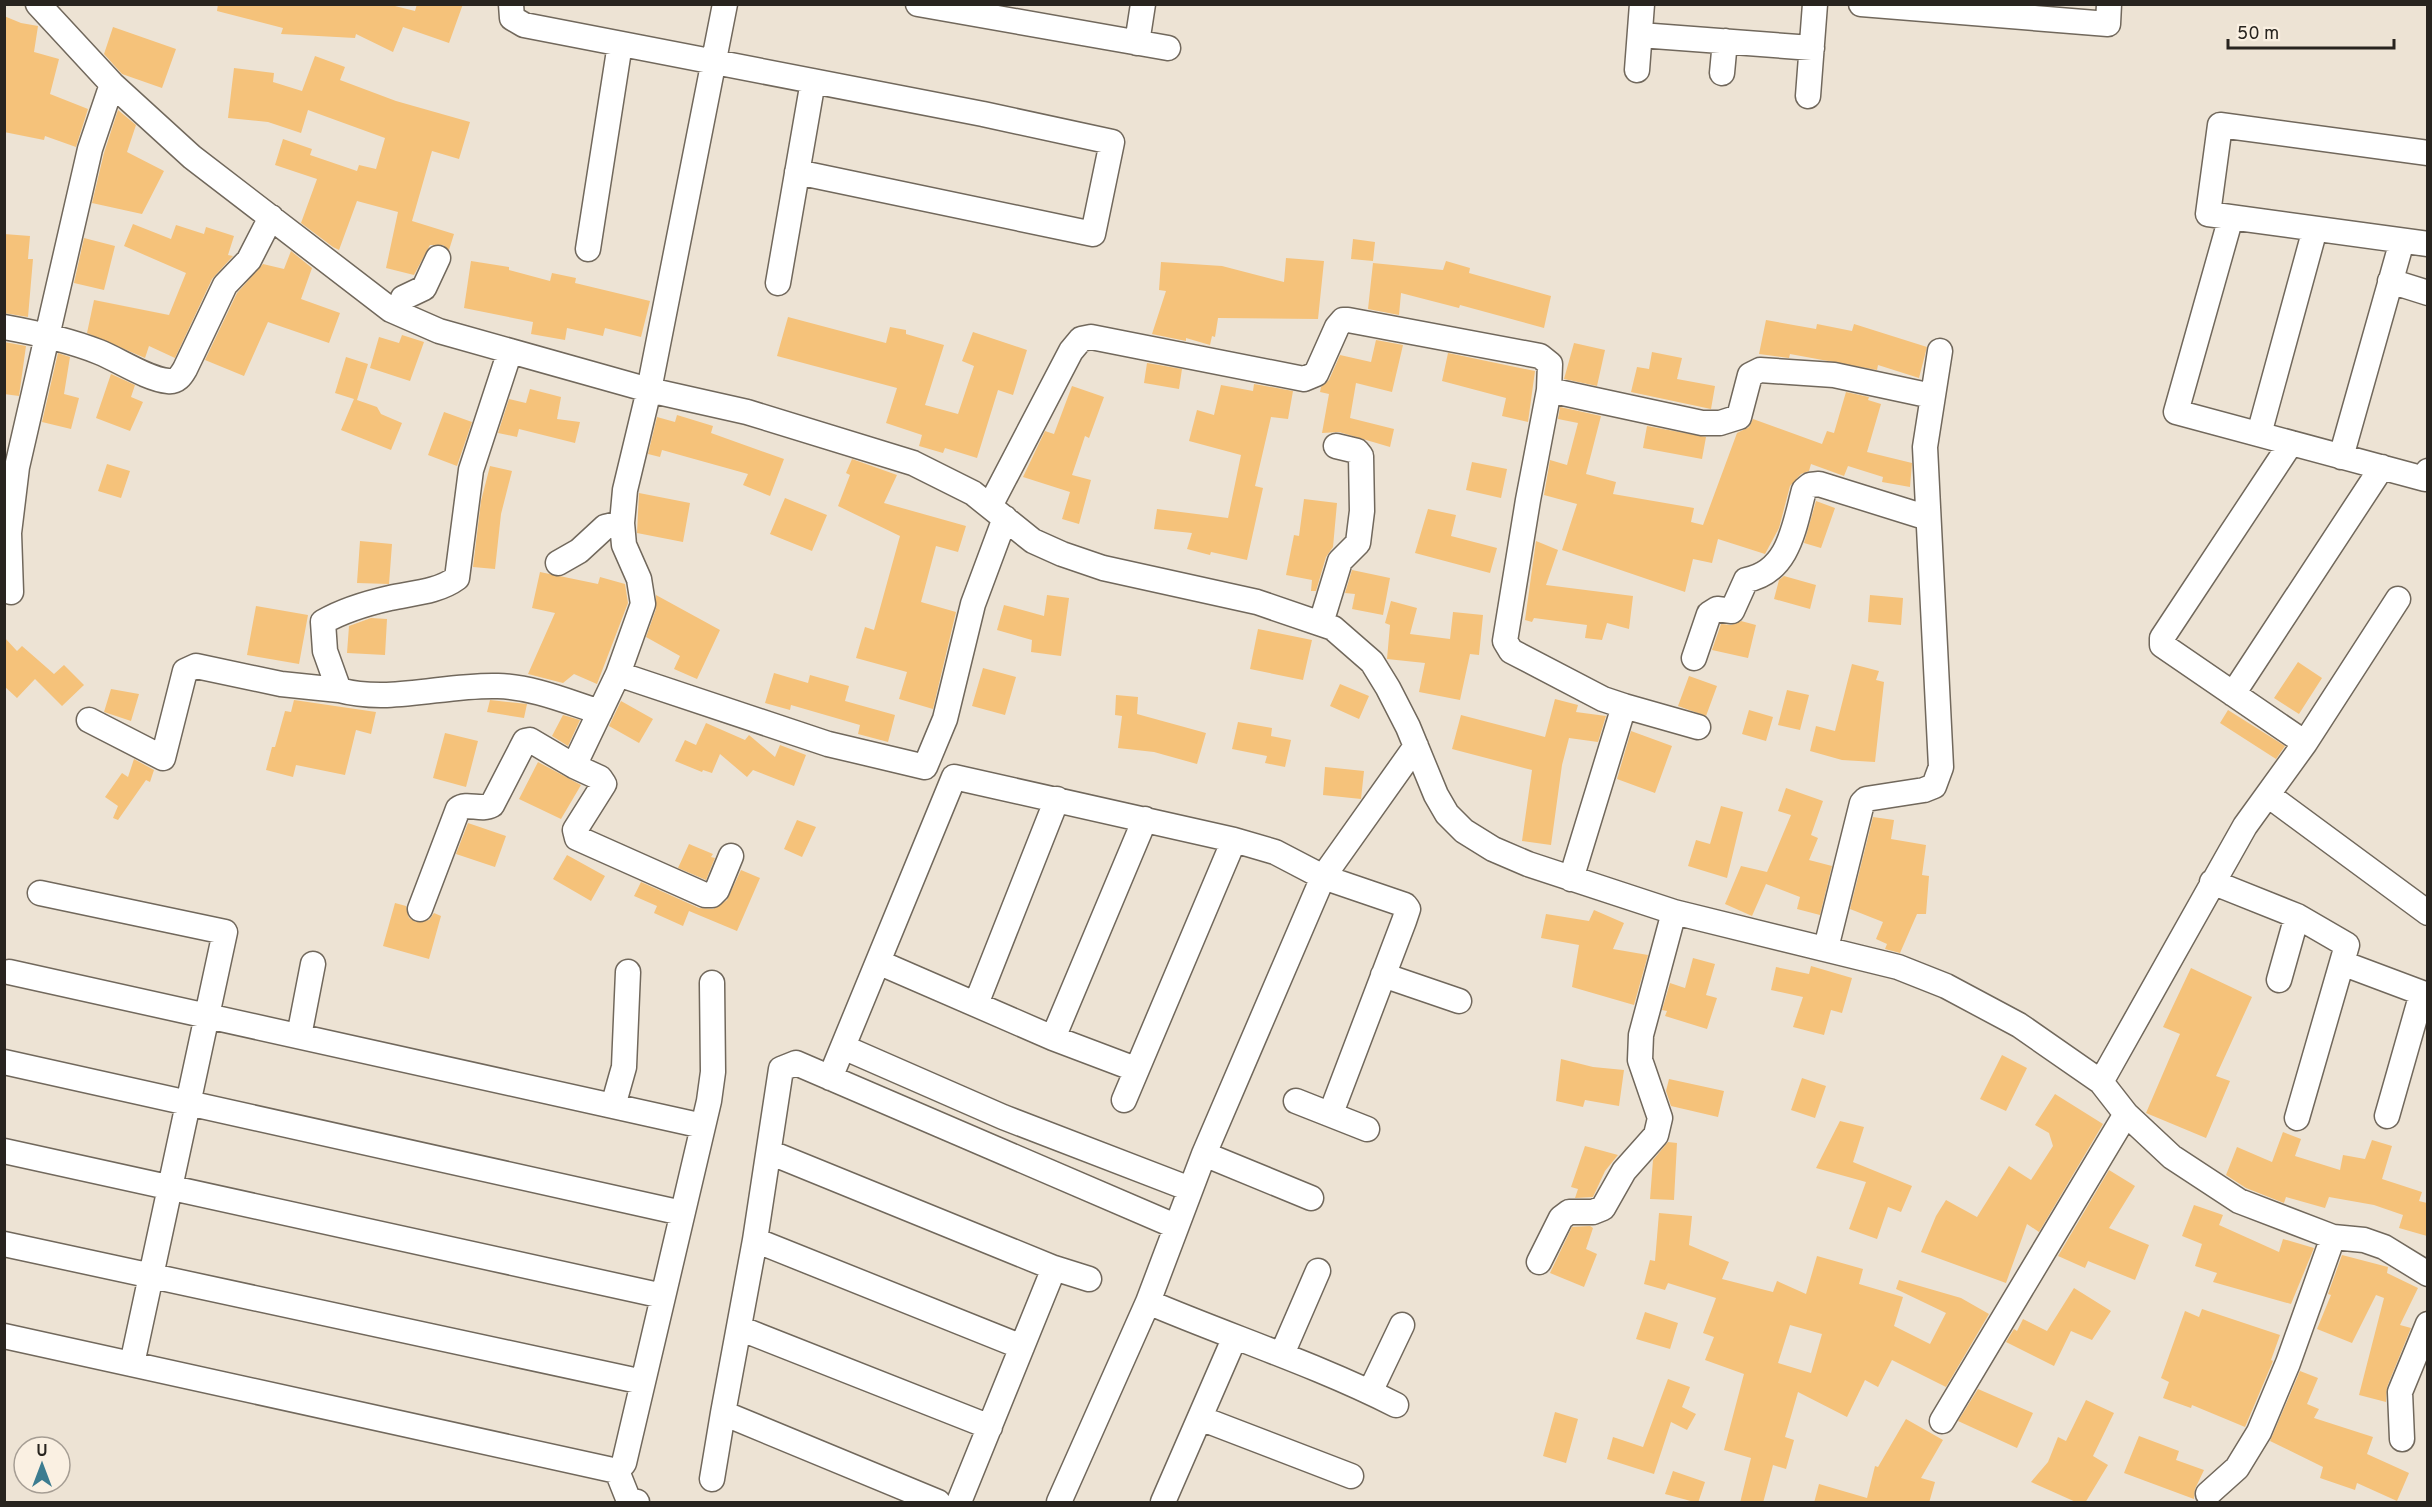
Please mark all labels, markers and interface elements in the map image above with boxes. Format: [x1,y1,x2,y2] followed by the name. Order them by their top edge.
[2228,12,2394,50] scale bar
[2237,23,2279,46] text: 50 m
[12,1435,72,1495] north arrow
[36,1442,48,1462] text: U

